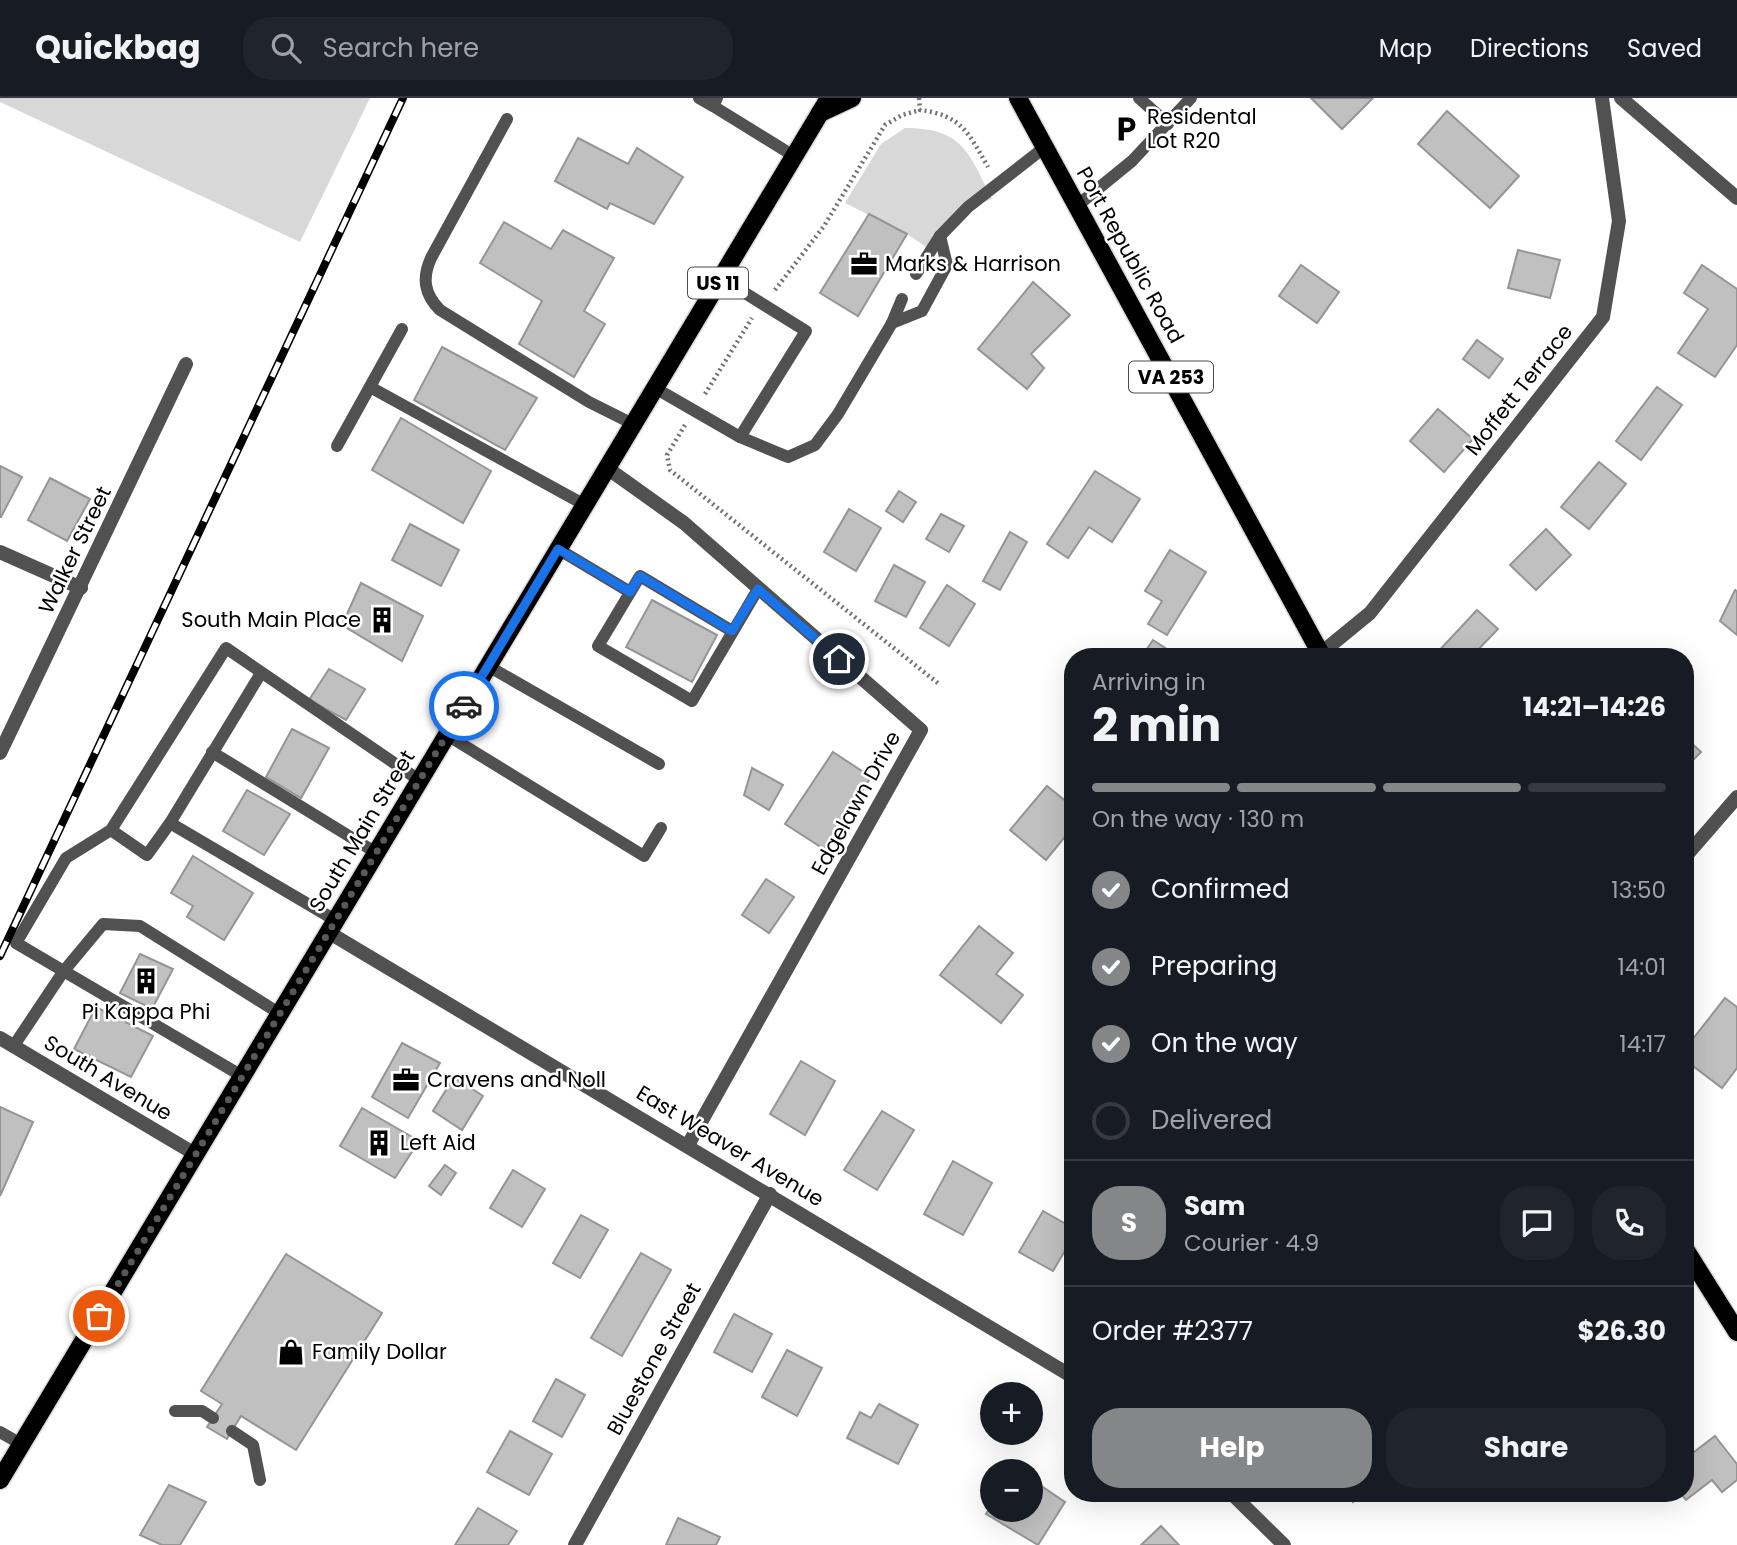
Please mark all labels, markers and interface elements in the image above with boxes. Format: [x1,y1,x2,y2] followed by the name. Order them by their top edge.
[243,17,733,80] search box
[35,24,201,71] text: Quickbag
[267,29,305,67] icon: search
[323,30,479,66] text: Search here
[1379,32,1432,65] text: Map
[1470,32,1589,65] text: Directions
[1627,32,1702,65] text: Saved
[1147,102,1257,155] place label: Residental Lot R20
[1111,114,1141,144] parking icon: Residental Lot R20
[1070,161,1191,348] street label: Port Republic Road
[849,249,879,279] office icon: Marks & Harrison
[885,249,1061,278] place label: Marks & Harrison
[688,267,748,298] road number: US 11
[1458,318,1579,461] street label: Moffett Terrace
[1129,362,1213,392] road number: VA 253
[31,481,118,618] street label: Walker Street
[181,605,361,634] place label: South Main Place
[367,605,397,635] building icon: South Main Place
[809,629,869,689] pin
[820,640,858,678] icon: home
[1092,666,1206,698] text: Arriving in
[429,671,499,741] courier
[445,687,483,725] icon: car
[1522,689,1666,725] text: 14:21–14:26
[1092,693,1221,757] text: 2 min
[804,726,907,880] street label: Edgelawn Drive
[302,744,421,917] street label: South Main Street
[1092,803,1304,835] text: On the way · 130 m
[1092,871,1130,909] icon: check
[1151,871,1289,907] text: Confirmed
[1611,874,1666,906] text: 13:50
[1092,948,1130,986] icon: check
[1151,948,1277,984] text: Preparing
[1617,951,1666,983] text: 14:01
[131,966,161,996] building icon: Pi Kappa Phi
[82,997,210,1026] place label: Pi Kappa Phi
[1092,1025,1130,1063] icon: check
[1151,1025,1298,1061] text: On the way
[39,1028,178,1127] street label: South Avenue
[1619,1028,1666,1060] text: 14:17
[391,1065,421,1095] office icon: Cravens and Noll
[427,1065,606,1094] place label: Cravens and Noll
[631,1078,829,1213] street label: East Weaver Avenue
[1151,1102,1272,1138] text: Delivered
[364,1128,394,1158] building icon: Left Aid
[400,1128,476,1157] place label: Left Aid
[1500,1186,1574,1260] button: chat
[1592,1186,1666,1260] button: phone
[1184,1188,1245,1224] text: Sam
[1121,1205,1137,1241] text: S
[1184,1227,1319,1259] text: Courier · 4.9
[600,1277,707,1440] street label: Bluestone Street
[69,1286,129,1346] pin
[80,1297,118,1335] icon: bag
[1092,1313,1253,1349] text: Order #2377
[1577,1313,1666,1349] text: $26.30
[276,1337,306,1367] shop icon: Family Dollar
[312,1337,447,1366] place label: Family Dollar
[980,1382,1043,1522] map controls
[980,1382,1043,1445] button: +
[1092,1408,1372,1488] button: Help
[1386,1408,1666,1488] button: Share
[980,1459,1043,1522] button: −

